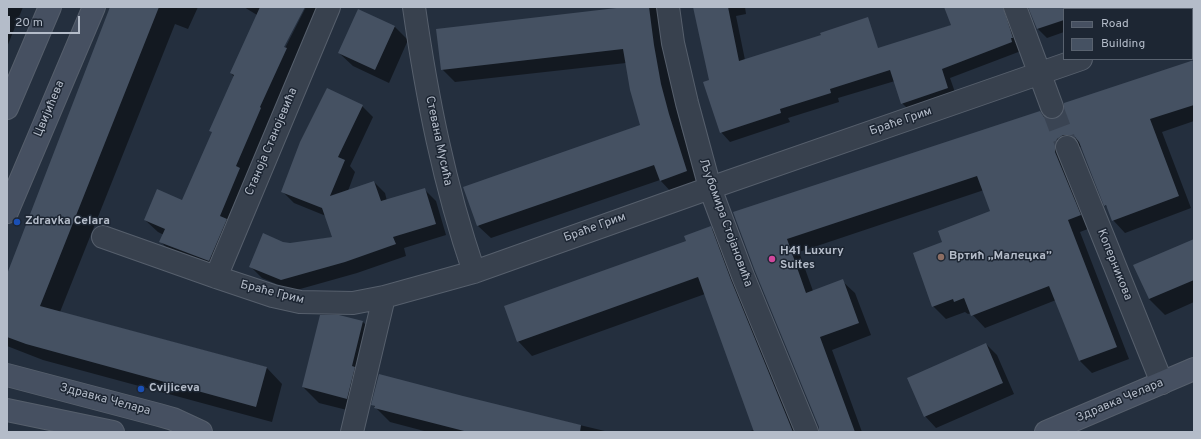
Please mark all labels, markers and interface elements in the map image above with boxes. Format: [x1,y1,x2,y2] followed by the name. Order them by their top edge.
[10,8,82,34] scale bar
[1063,8,1193,60] legend
[15,15,43,31] text: 20 m
[1101,16,1129,32] text: Road
[1101,36,1145,52] text: Building
[32,79,68,139] street label: Цвијићева
[243,86,301,198] street label: Станоја Станојевића
[421,95,455,187] street label: Стевана Мусића
[868,105,934,139] street label: Браће Грим
[695,157,755,289] street label: Љубомира Стојановића
[562,210,628,246] street label: Браће Грим
[25,215,110,229] place label: Zdravka Celara
[12,217,22,227] marker: Zdravka Celara
[1093,227,1135,303] street label: Коперникова
[780,245,844,273] place label: H41 Luxury Suites
[949,250,1052,264] place label: Вртић „Малецка”
[936,252,946,262] marker: Вртић „Малецка”
[767,254,777,264] marker: H41 Luxury Suites
[239,278,305,308] street label: Браће Грим
[1074,376,1166,426] street label: Здравка Челара
[58,381,152,419] street label: Здравка Челара
[149,382,200,396] place label: Cvijiceva
[136,384,146,394] marker: Cvijiceva

